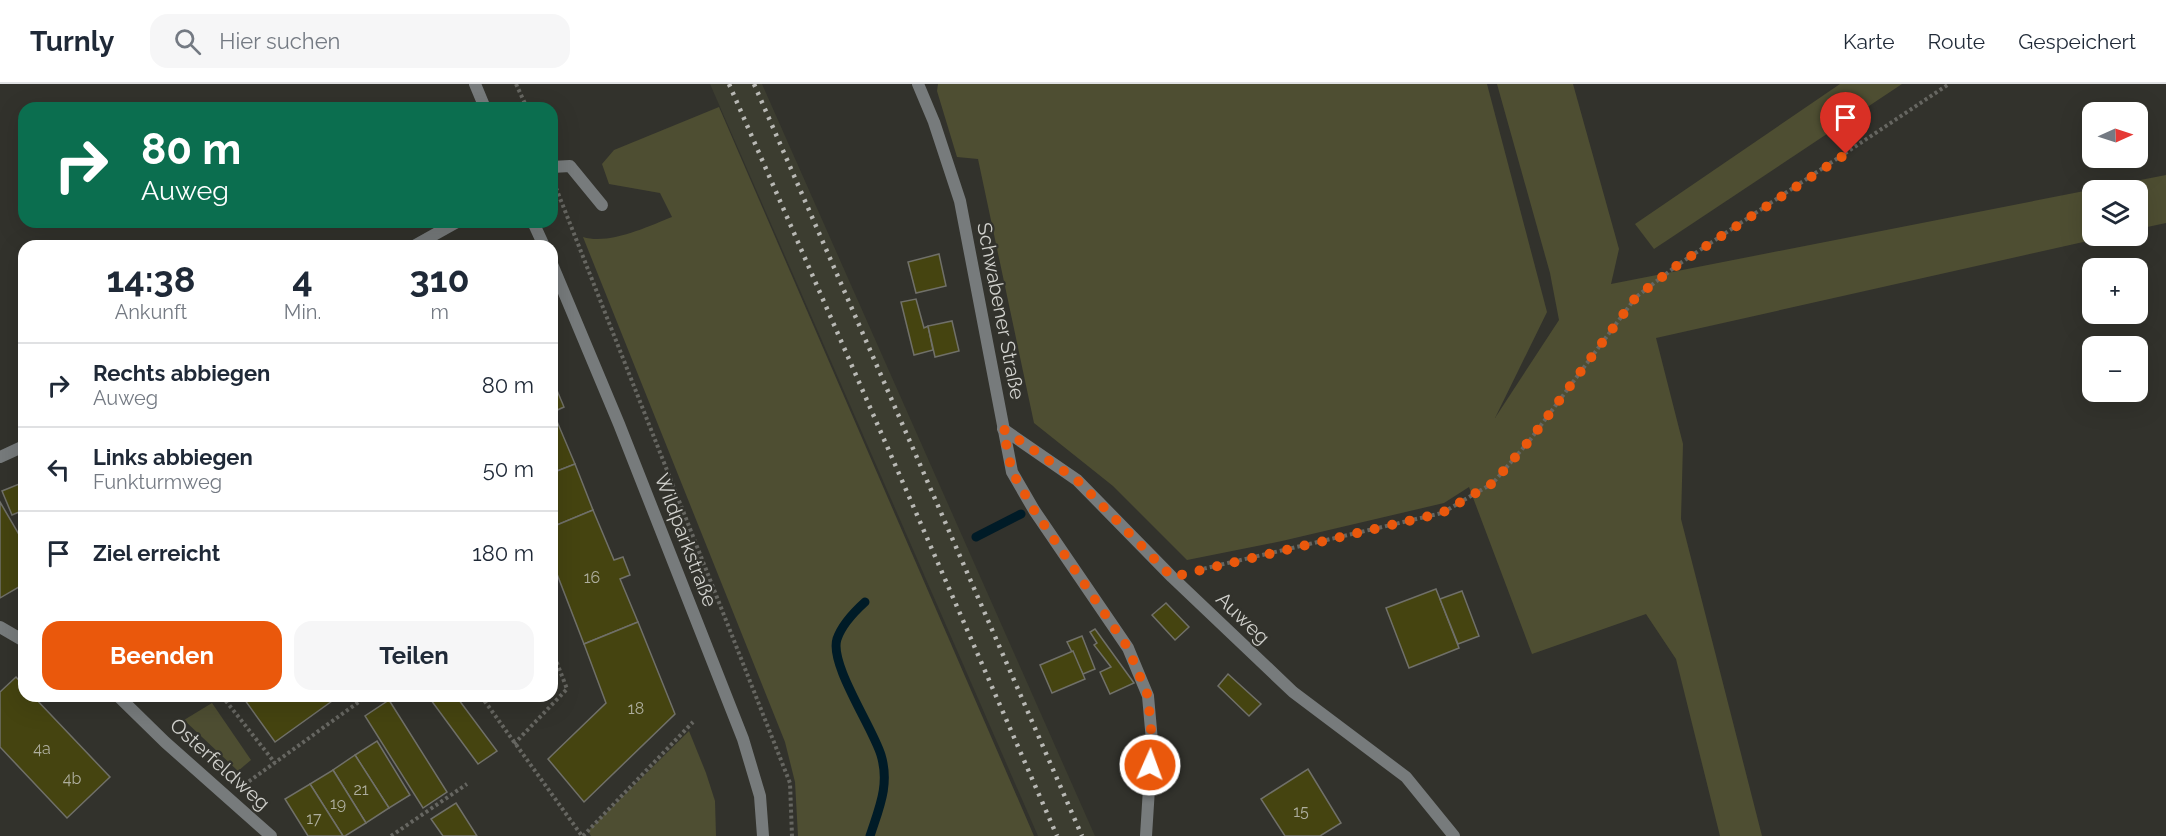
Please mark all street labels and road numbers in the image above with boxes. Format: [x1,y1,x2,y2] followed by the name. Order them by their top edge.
[972,220,1030,402] street label: Schwabener Straße
[650,470,723,610] street label: Wildparkstraße
[1211,587,1275,649] street label: Auweg
[165,713,275,815] street label: Osterfeldweg

